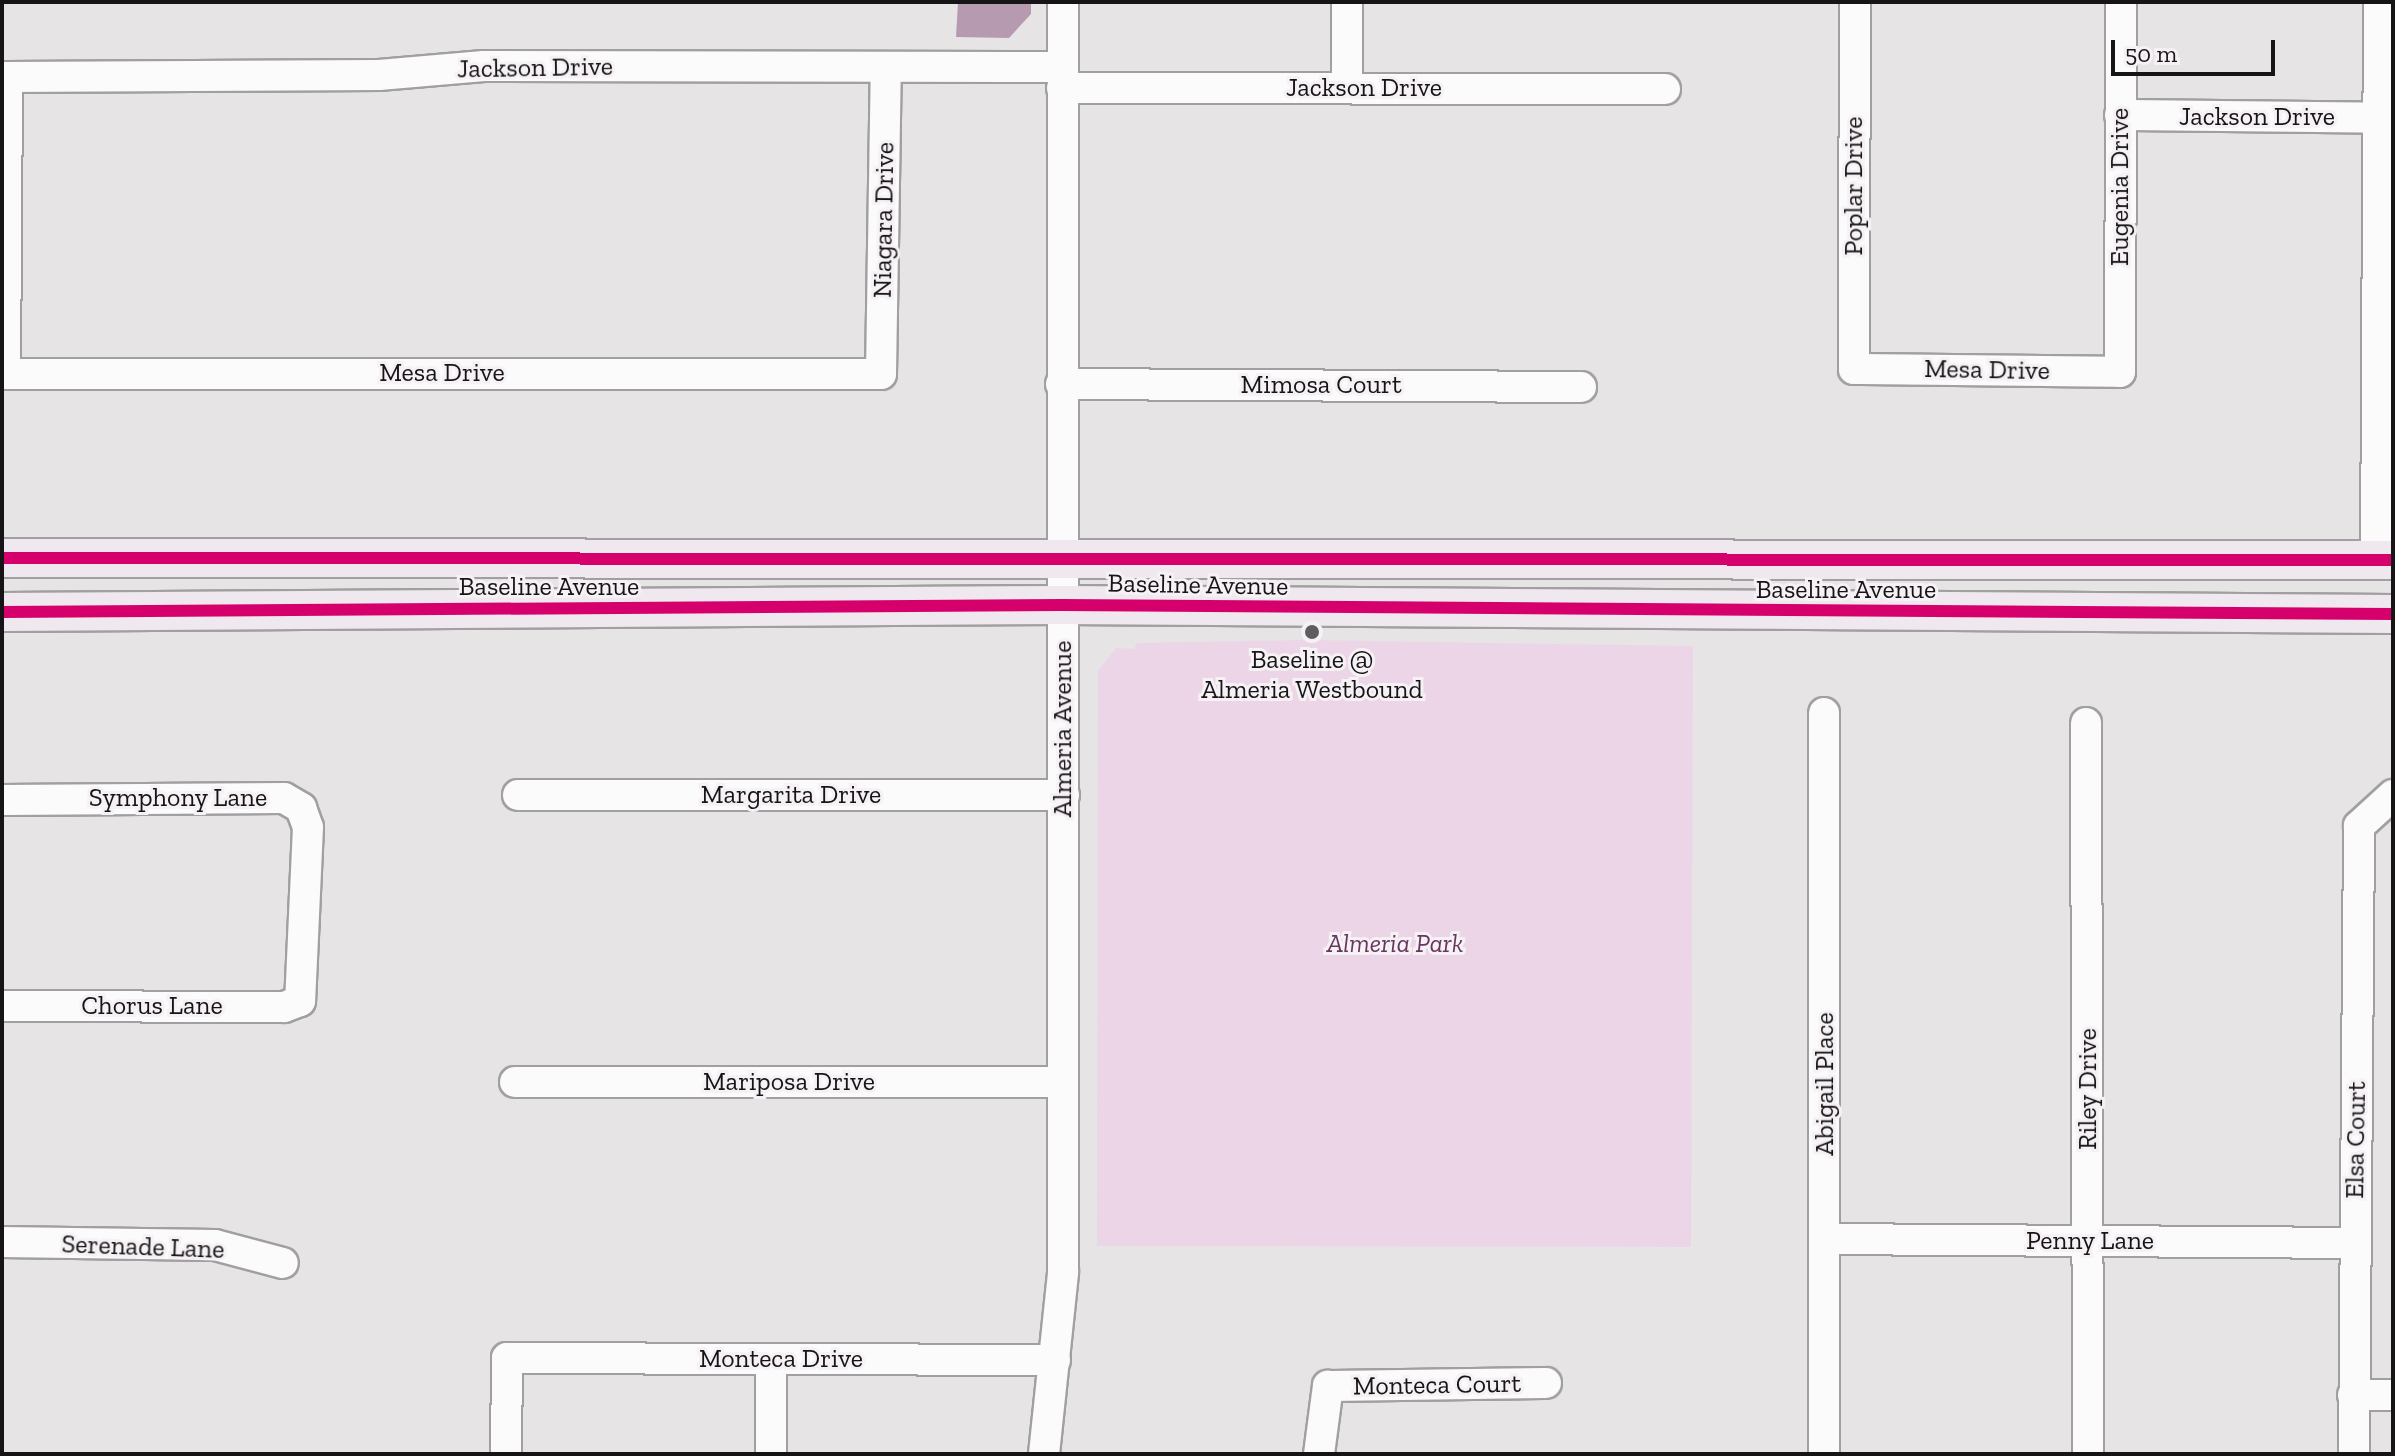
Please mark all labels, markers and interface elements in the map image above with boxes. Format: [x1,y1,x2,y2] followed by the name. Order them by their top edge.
[2115,24,2279,74] scale bar
[2125,39,2177,68] text: 50 m
[457,51,613,85] street label: Jackson Drive
[1286,72,1442,104] street label: Jackson Drive
[2179,101,2335,133] street label: Jackson Drive
[2104,108,2136,266] street label: Eugenia Drive
[1838,116,1870,256] street label: Poplar Drive
[867,142,901,298] street label: Niagara Drive
[1924,353,2050,387] street label: Mesa Drive
[379,357,505,389] street label: Mesa Drive
[1240,369,1402,401] street label: Mimosa Court
[1107,568,1289,602] street label: Baseline Avenue
[458,571,640,603] street label: Baseline Avenue
[1755,574,1937,606] street label: Baseline Avenue
[1303,623,1321,641] marker: Baseline @ Almeria Westbound
[1047,640,1079,818] street label: Almeria Avenue
[1201,644,1423,706] place label: Baseline @ Almeria Westbound
[701,779,881,811] street label: Margarita Drive
[89,782,267,814] street label: Symphony Lane
[1327,928,1463,960] park label: Almeria Park
[81,990,223,1022] street label: Chorus Lane
[1809,1012,1841,1156] street label: Abigail Place
[2072,1028,2104,1150] street label: Riley Drive
[703,1066,875,1098] street label: Mariposa Drive
[2339,1081,2373,1199] street label: Elsa Court
[2026,1225,2154,1257] street label: Penny Lane
[61,1229,225,1265] street label: Serenade Lane
[699,1343,863,1375] street label: Monteca Drive
[1353,1368,1521,1402] street label: Monteca Court

